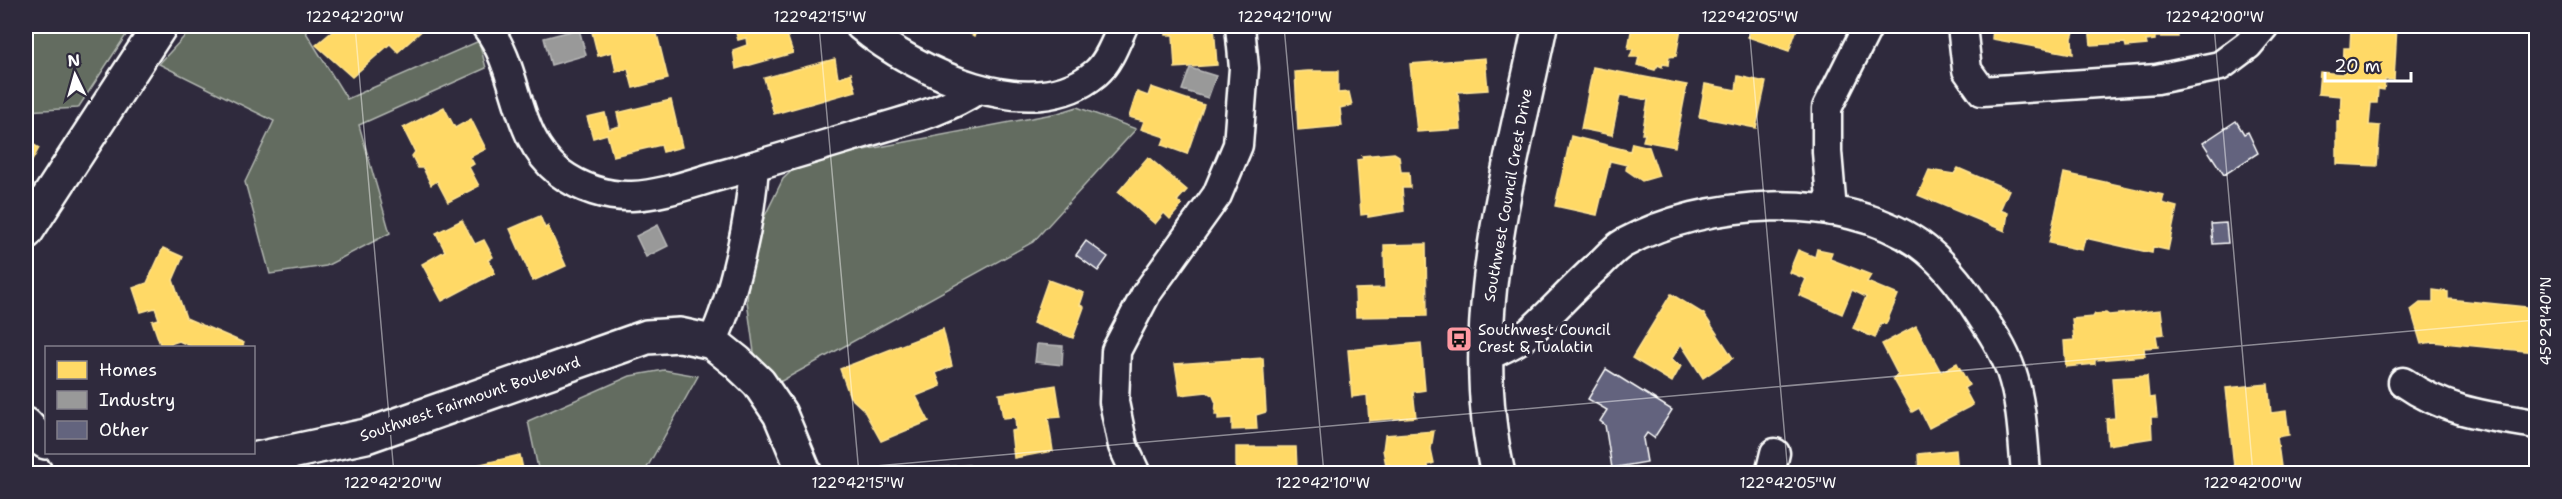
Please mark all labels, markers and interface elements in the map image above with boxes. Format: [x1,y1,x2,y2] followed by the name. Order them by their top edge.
[306,7,404,27] text: 122°42'20"W
[774,7,866,27] text: 122°42'15"W
[1238,7,1332,27] text: 122°42'10"W
[1702,7,1798,27] text: 122°42'05"W
[2166,7,2264,27] text: 122°42'00"W
[45,45,105,105] north arrow
[2325,45,2410,83] scale bar
[67,50,81,72] text: N
[2334,54,2380,78] text: 20 m
[1479,87,1537,303] street label: Southwest Council Crest Drive
[2536,277,2556,365] text: 45°29'40"N
[1478,320,1611,357] place label: Southwest Council Crest & Tualatin
[1444,324,1474,354] bus stop icon: Southwest Council Crest & Tualatin
[45,346,255,454] legend
[357,352,583,446] street label: Southwest Fairmount Boulevard
[99,358,157,382] text: Homes
[99,388,175,412] text: Industry
[99,418,149,442] text: Other
[344,473,442,493] text: 122°42'20"W
[812,473,904,493] text: 122°42'15"W
[1276,473,1370,493] text: 122°42'10"W
[1740,473,1836,493] text: 122°42'05"W
[2204,473,2302,493] text: 122°42'00"W

